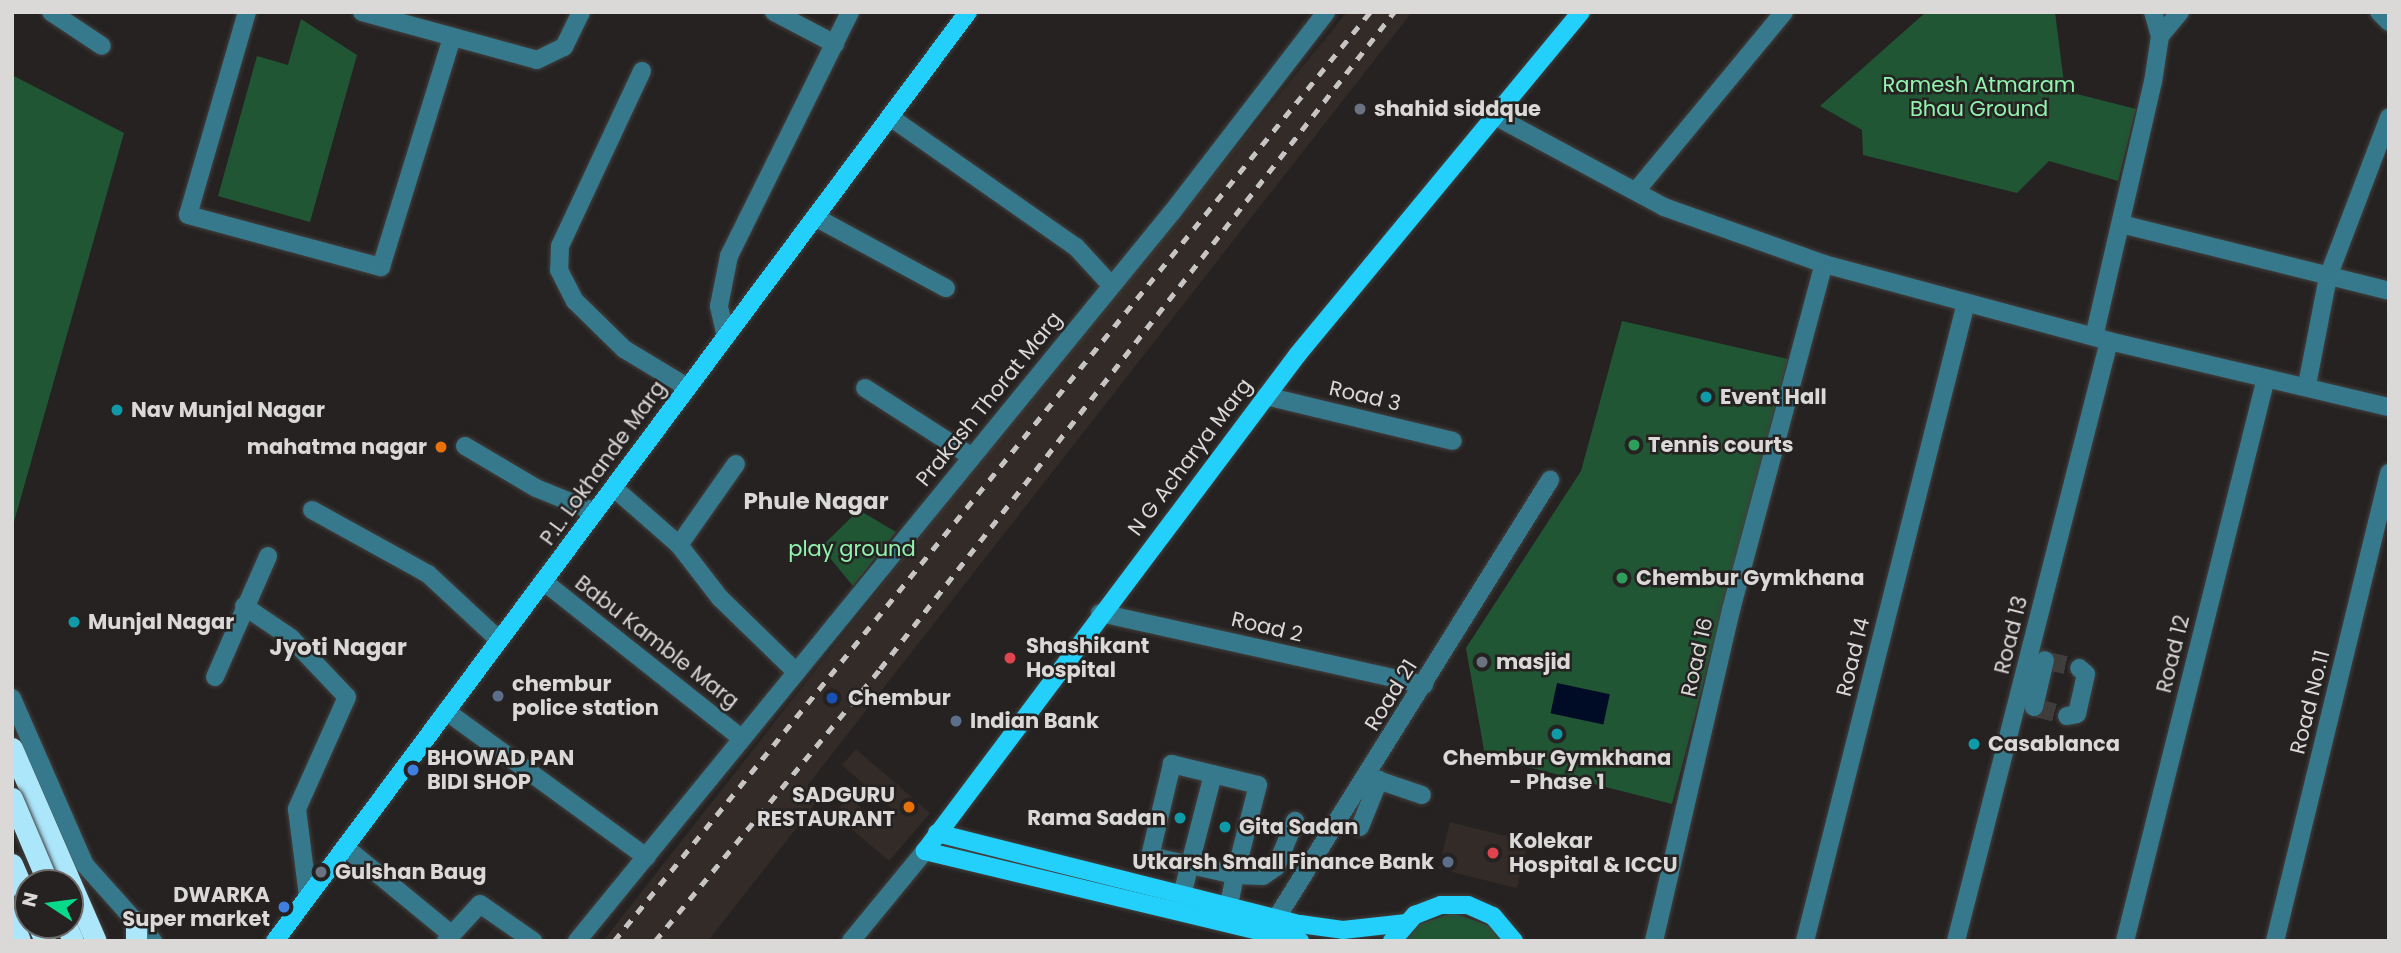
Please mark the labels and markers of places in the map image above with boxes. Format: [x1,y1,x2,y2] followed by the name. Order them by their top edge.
[1374,96,1541,122] place label: shahid siddque
[1352,101,1368,117] marker: shahid siddque
[1720,384,1827,410] place label: Event Hall
[1698,389,1714,405] marker: Event Hall
[131,397,325,423] place label: Nav Munjal Nagar
[109,402,125,418] marker: Nav Munjal Nagar
[1648,432,1793,458] place label: Tennis courts
[247,434,427,460] place label: mahatma nagar
[1626,437,1642,453] marker: Tennis courts
[433,439,449,455] marker: mahatma nagar
[1636,565,1865,591] place label: Chembur Gymkhana
[1614,570,1630,586] marker: Chembur Gymkhana
[88,609,234,635] place label: Munjal Nagar
[66,614,82,630] marker: Munjal Nagar
[1026,633,1149,683] place label: Shashikant Hospital
[1000,648,1020,668] marker: Shashikant Hospital
[1496,649,1571,675] place label: masjid
[1474,654,1490,670] marker: masjid
[512,671,659,721] place label: chembur police station
[848,685,951,711] place label: Chembur
[490,688,506,704] marker: chembur police station
[822,688,842,708] marker: Chembur
[970,708,1099,734] place label: Indian Bank
[948,713,964,729] marker: Indian Bank
[1549,726,1565,742] marker: Chembur Gymkhana - Phase 1
[1988,731,2120,757] place label: Casablanca
[1966,736,1982,752] marker: Casablanca
[427,745,574,795] place label: BHOWAD PAN BIDI SHOP
[1443,745,1671,795] place label: Chembur Gymkhana - Phase 1
[405,762,421,778] marker: BHOWAD PAN BIDI SHOP
[757,782,895,832] place label: SADGURU RESTAURANT
[901,799,917,815] marker: SADGURU RESTAURANT
[1027,805,1166,831] place label: Rama Sadan
[1172,810,1188,826] marker: Rama Sadan
[1239,814,1358,840] place label: Gita Sadan
[1217,819,1233,835] marker: Gita Sadan
[1509,828,1678,878] place label: Kolekar Hospital & ICCU
[1483,843,1503,863] marker: Kolekar Hospital & ICCU
[1132,849,1434,875] place label: Utkarsh Small Finance Bank
[1440,854,1456,870] marker: Utkarsh Small Finance Bank
[335,859,487,885] place label: Gulshan Baug
[313,864,329,880] marker: Gulshan Baug
[122,882,270,932] place label: DWARKA Super market
[276,899,292,915] marker: DWARKA Super market

